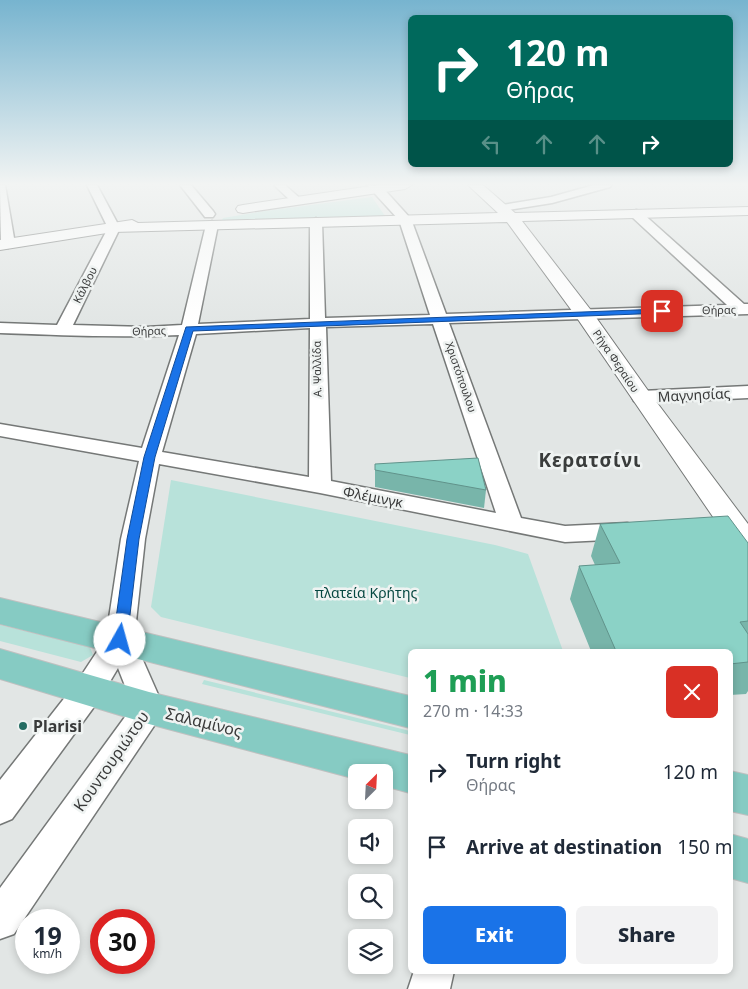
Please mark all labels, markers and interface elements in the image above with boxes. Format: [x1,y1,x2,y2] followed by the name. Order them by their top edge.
[506,29,609,76] text: 120 m
[423,35,488,100] icon: right
[506,74,574,104] text: Θήρας
[477,130,505,158] icon: left
[530,130,558,158] icon: ahead
[583,130,611,158] icon: ahead
[636,130,664,158] icon: right
[69,264,100,306] street label: Κάλβου
[641,290,683,332] pin
[648,297,676,325] icon: arrive
[702,302,736,317] street label: Θήρας
[132,322,166,339] street label: Θήρας
[590,326,643,395] street label: Ρήγα Φεραίου
[442,340,481,414] street label: Χριστόπουλου
[309,341,324,397] street label: Α. Ψαλλίδα
[657,383,731,406] street label: Μαγνησίας
[538,447,642,473] district label: Κερατσίνι
[341,481,405,512] street label: Φλέμινγκ
[315,583,417,602] park label: πλατεία Κρήτης
[93,613,145,665] position arrow
[423,660,507,701] text: 1 min
[666,666,718,718] button: close
[423,700,523,722] text: 270 m · 14:33
[164,702,245,742] street label: Σαλαμίνος
[68,706,154,816] street label: Κουντουριώτου
[33,715,82,737] place label: Plarisi
[17,720,29,732] marker: Plarisi
[466,748,561,774] text: Turn right
[423,758,451,786] icon: right
[663,759,718,785] text: 120 m
[348,764,392,809] north arrow
[348,764,393,974] map controls
[466,774,515,796] text: Θήρας
[348,819,393,864] button: sound
[423,833,451,861] icon: arrive
[466,834,662,860] text: Arrive at destination
[677,834,733,860] text: 150 m
[348,874,393,919] button: search
[423,906,566,964] button: Exit
[576,906,718,964] button: Share
[90,909,155,974] speed limit sign: 30
[33,918,62,952] text: 19
[348,929,393,974] button: layers
[33,945,62,962] text: km/h

